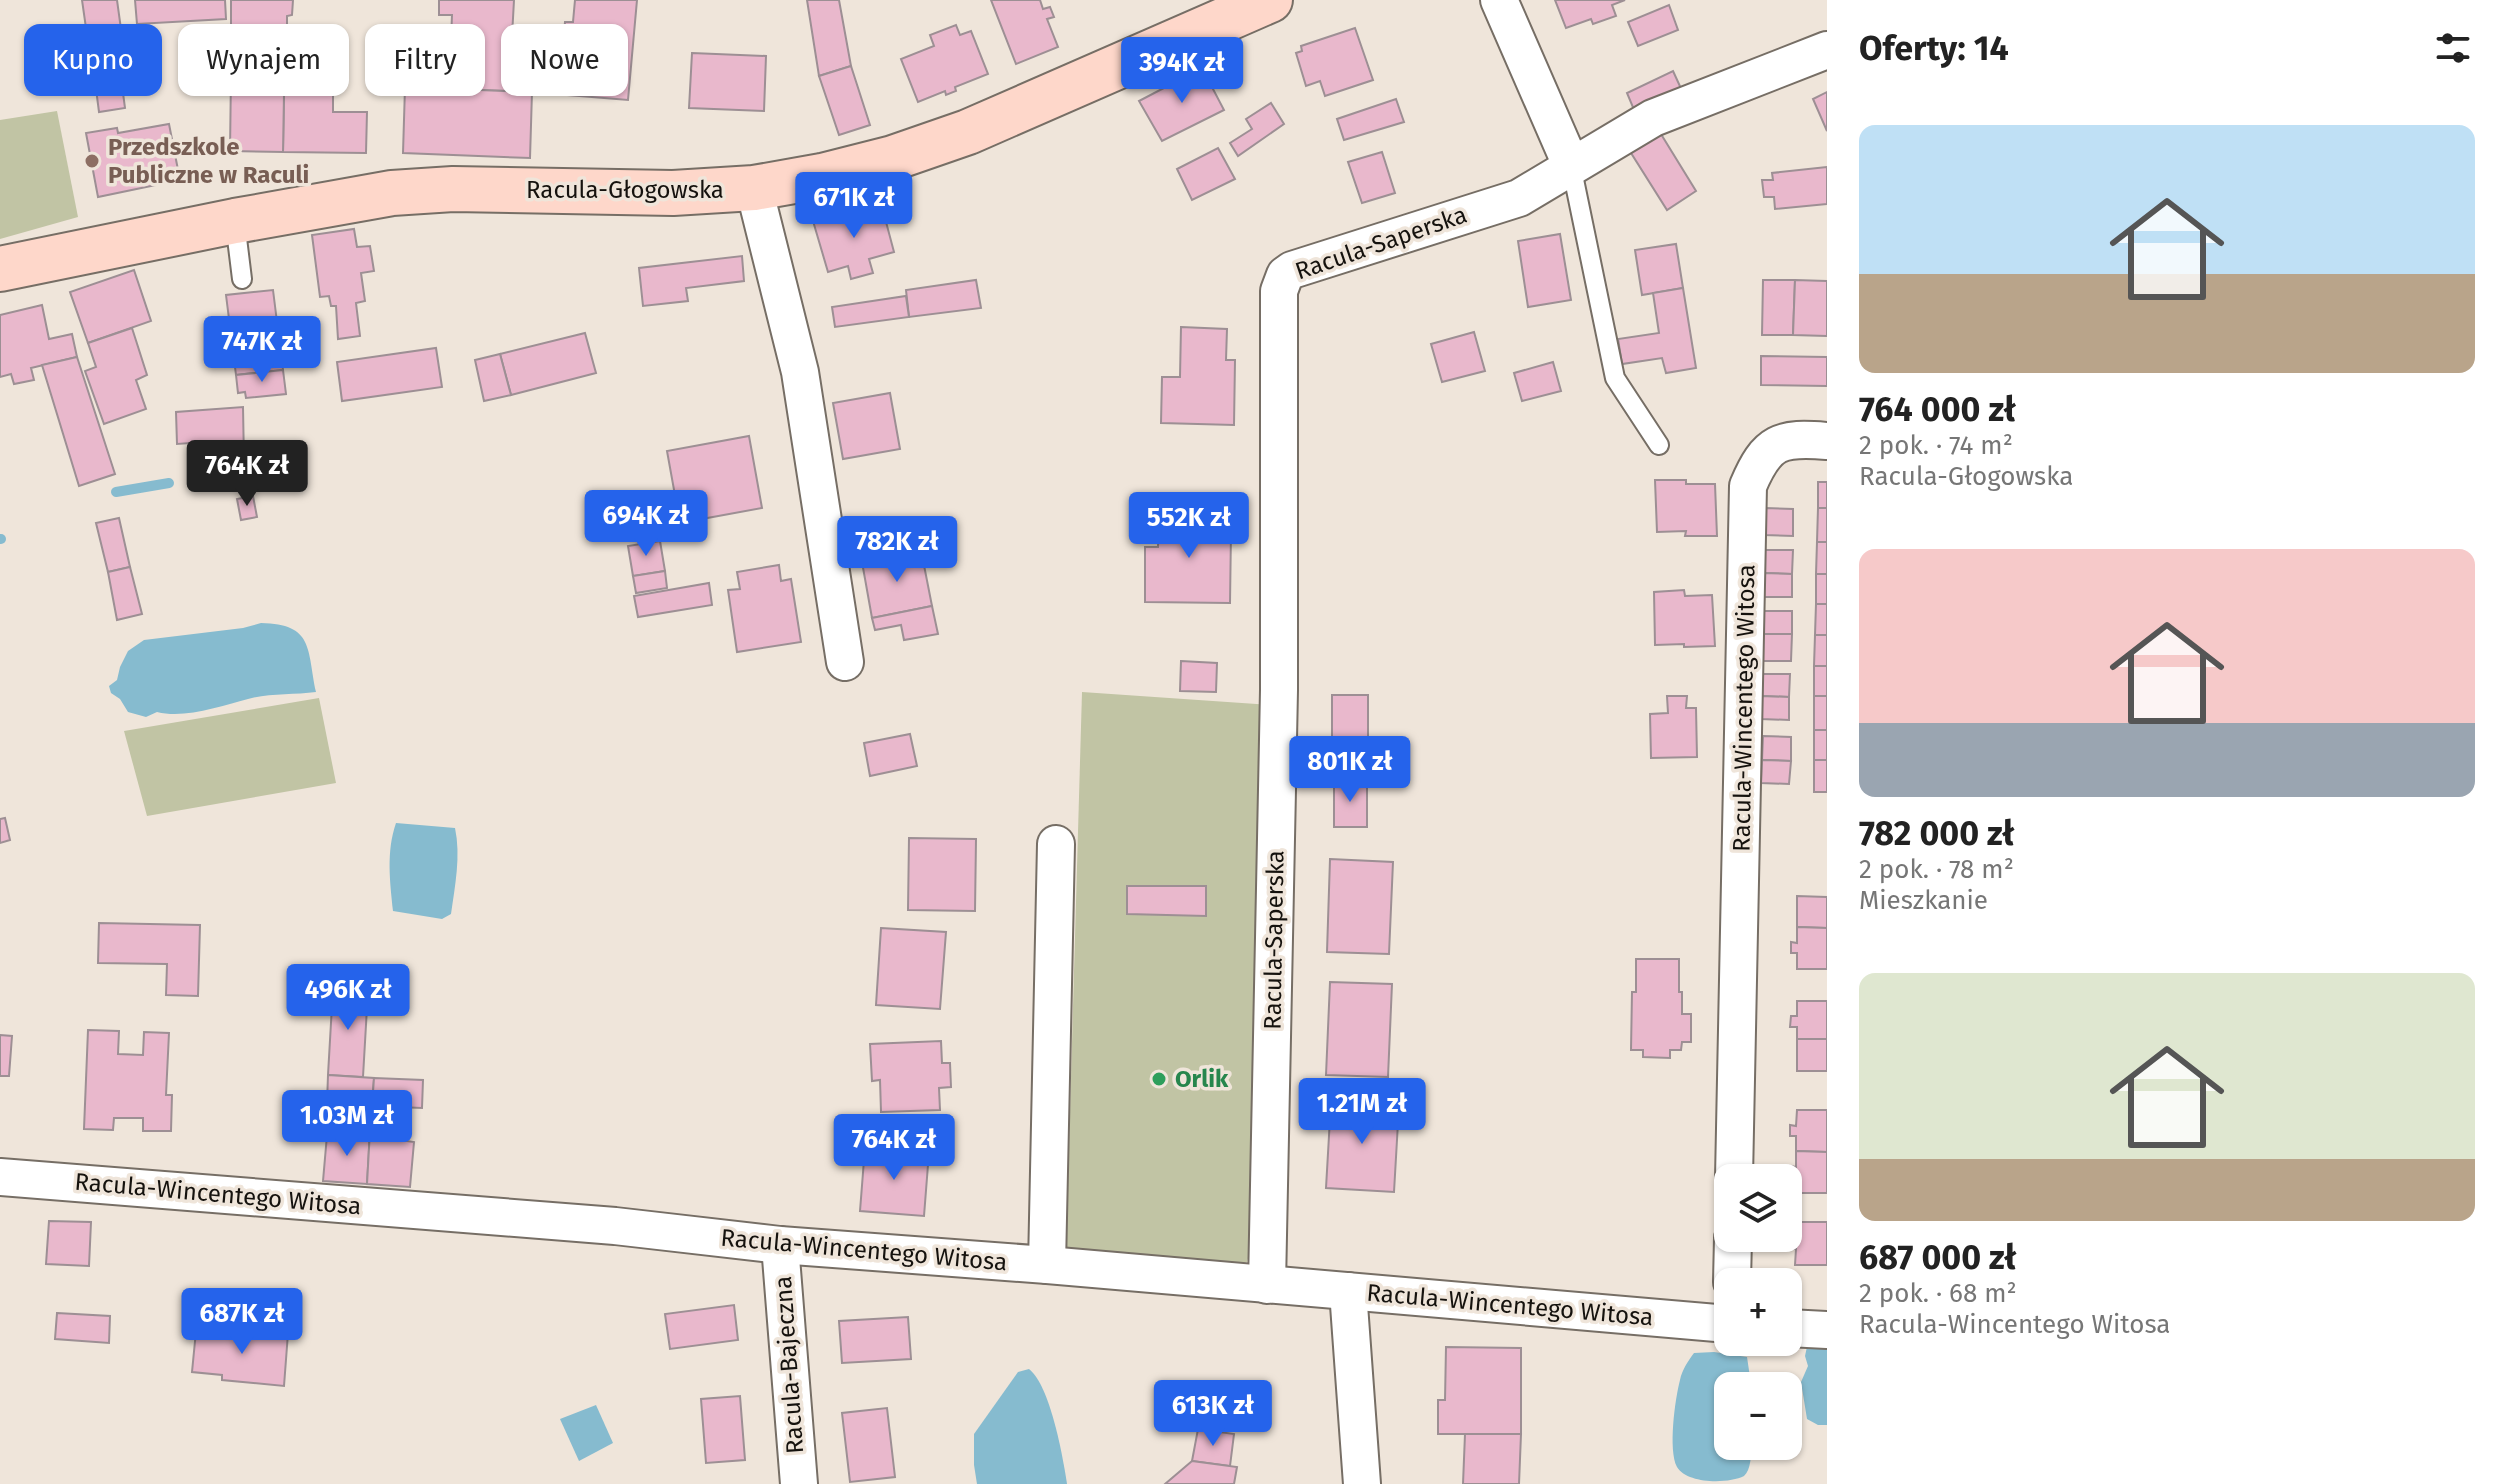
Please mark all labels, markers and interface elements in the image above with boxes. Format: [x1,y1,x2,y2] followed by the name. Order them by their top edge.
[24,24,162,96] chip: Kupno
[178,24,349,96] chip: Wynajem
[365,24,485,96] chip: Filtry
[501,24,628,96] chip: Nowe
[2431,26,2475,70] icon: filters
[1859,28,2009,69] text: Oferty: 14
[1108,37,1256,105] pin: 394K zł
[1139,47,1225,78] text: 394K zł
[108,133,309,189] place label: Przedszkole Publiczne w Raculi
[83,152,101,170] marker: Przedszkole Publiczne w Raculi
[780,172,928,240] pin: 671K zł
[526,176,724,204] street label: Racula-Głogowska
[2095,177,2239,321] icon: home
[813,182,895,213] text: 671K zł
[1292,201,1470,285] street label: Racula-Saperska
[188,316,336,384] pin: 747K zł
[222,326,302,357] text: 747K zł
[1859,389,2016,430] text: 764 000 zł
[1859,430,2013,461] text: 2 pok. · 74 m²
[173,440,321,508] pin: 764K zł
[205,450,289,481] text: 764K zł
[1859,461,2073,492] text: Racula-Głogowska
[572,490,720,558] pin: 694K zł
[1115,492,1263,560] pin: 552K zł
[603,500,689,531] text: 694K zł
[1147,502,1231,533] text: 552K zł
[823,516,971,584] pin: 782K zł
[855,526,939,557] text: 782K zł
[1727,564,1761,852] street label: Racula-Wincentego Witosa
[2095,601,2239,745] icon: home
[1276,736,1424,804] pin: 801K zł
[1307,746,1393,777] text: 801K zł
[1859,813,2014,854] text: 782 000 zł
[1258,850,1290,1030] street label: Racula-Saperska
[1859,854,2014,885] text: 2 pok. · 78 m²
[1859,885,1988,916] text: Mieszkanie
[274,964,422,1032] pin: 496K zł
[305,974,391,1005] text: 496K zł
[2095,1025,2239,1169] icon: home
[1175,1065,1229,1093] place label: Orlik
[1150,1070,1168,1088] marker: Orlik
[1279,1078,1445,1146] pin: 1.21M zł
[1317,1088,1407,1119] text: 1.21M zł
[264,1090,430,1158] pin: 1.03M zł
[300,1100,394,1131] text: 1.03M zł
[820,1114,968,1182] pin: 764K zł
[852,1124,936,1155] text: 764K zł
[1714,1164,1802,1460] map controls
[1714,1164,1802,1252] button: layers
[74,1168,362,1220] street label: Racula-Wincentego Witosa
[720,1224,1008,1276] street label: Racula-Wincentego Witosa
[1859,1237,2016,1278] text: 687 000 zł
[1714,1268,1802,1356] button: +
[769,1275,809,1455] street label: Racula-Bajeczna
[1859,1278,2017,1309] text: 2 pok. · 68 m²
[1366,1279,1654,1331] street label: Racula-Wincentego Witosa
[168,1288,316,1356] pin: 687K zł
[199,1298,285,1329] text: 687K zł
[1859,1309,2170,1340] text: Racula-Wincentego Witosa
[1714,1372,1802,1460] button: −
[1139,1380,1287,1448] pin: 613K zł
[1172,1390,1254,1421] text: 613K zł

